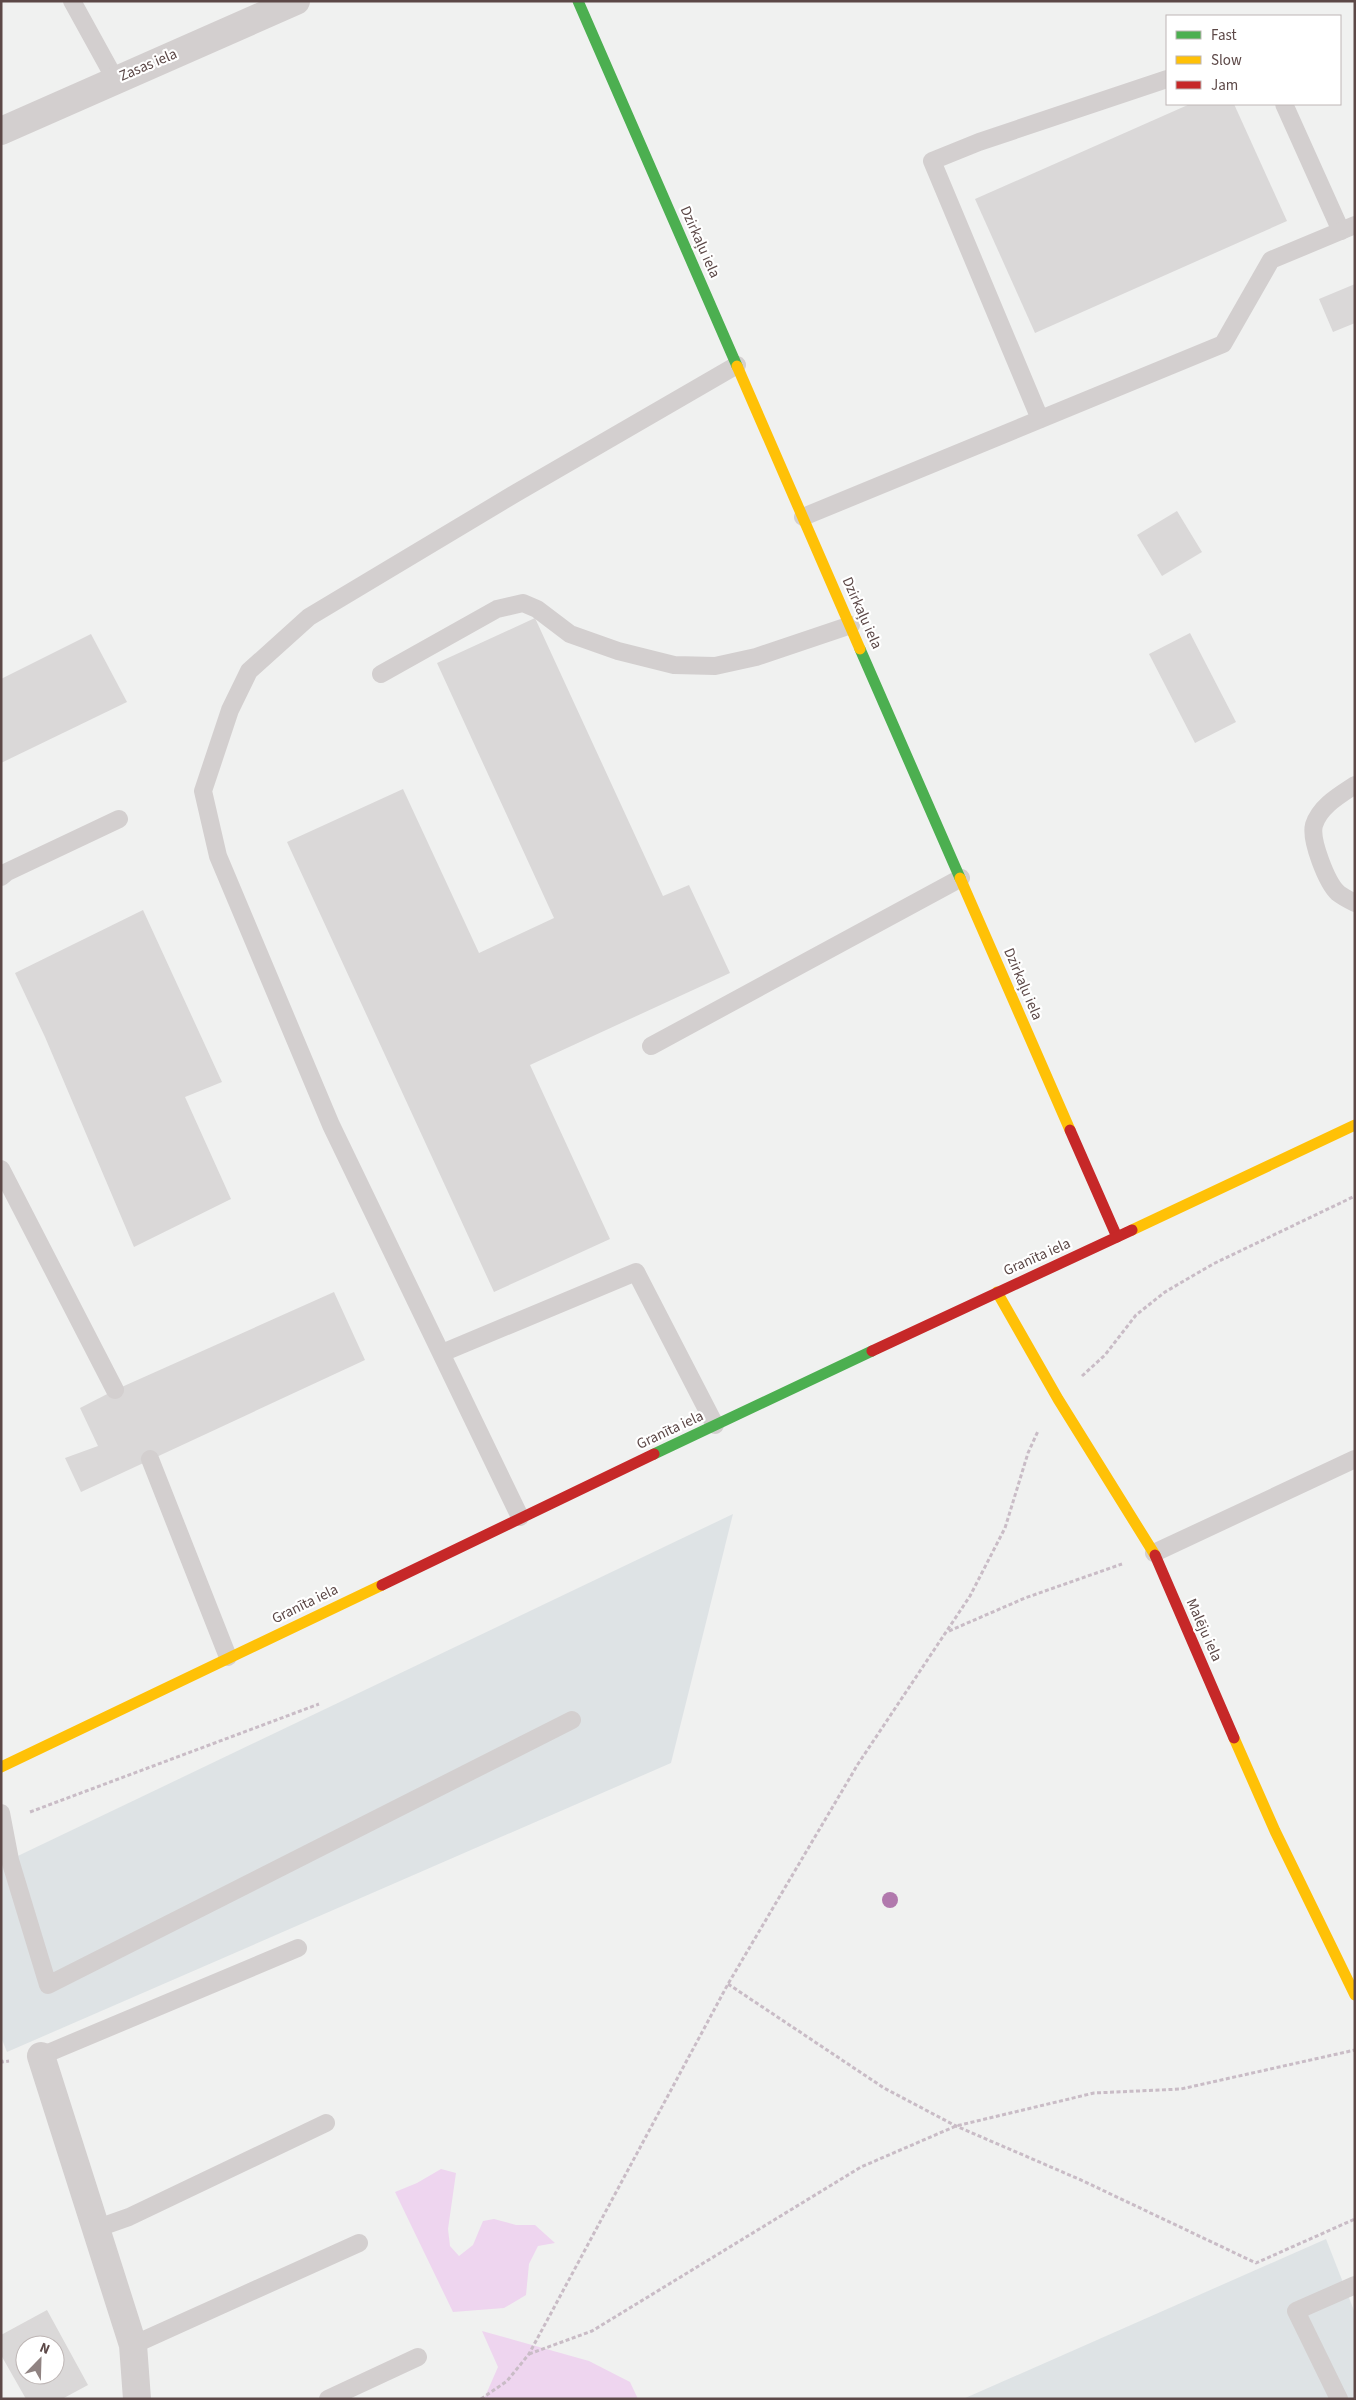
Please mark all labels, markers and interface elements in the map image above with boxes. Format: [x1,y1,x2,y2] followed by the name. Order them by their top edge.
[1166,15,1341,105] legend
[1211,25,1237,46] text: Fast
[116,43,180,87] street label: Zasas iela
[1211,50,1242,71] text: Slow
[1211,75,1238,96] text: Jam
[675,203,725,281] street label: Dzirkaļu iela
[837,574,887,652] street label: Dzirkaļu iela
[998,945,1048,1023] street label: Dzirkaļu iela
[1000,1233,1074,1281] street label: Granīta iela
[633,1405,707,1455] street label: Granīta iela
[268,1579,342,1629] street label: Granīta iela
[1181,1595,1227,1665] street label: Malēju iela
[15,2335,65,2385] north arrow
[36,2338,53,2360] text: N

